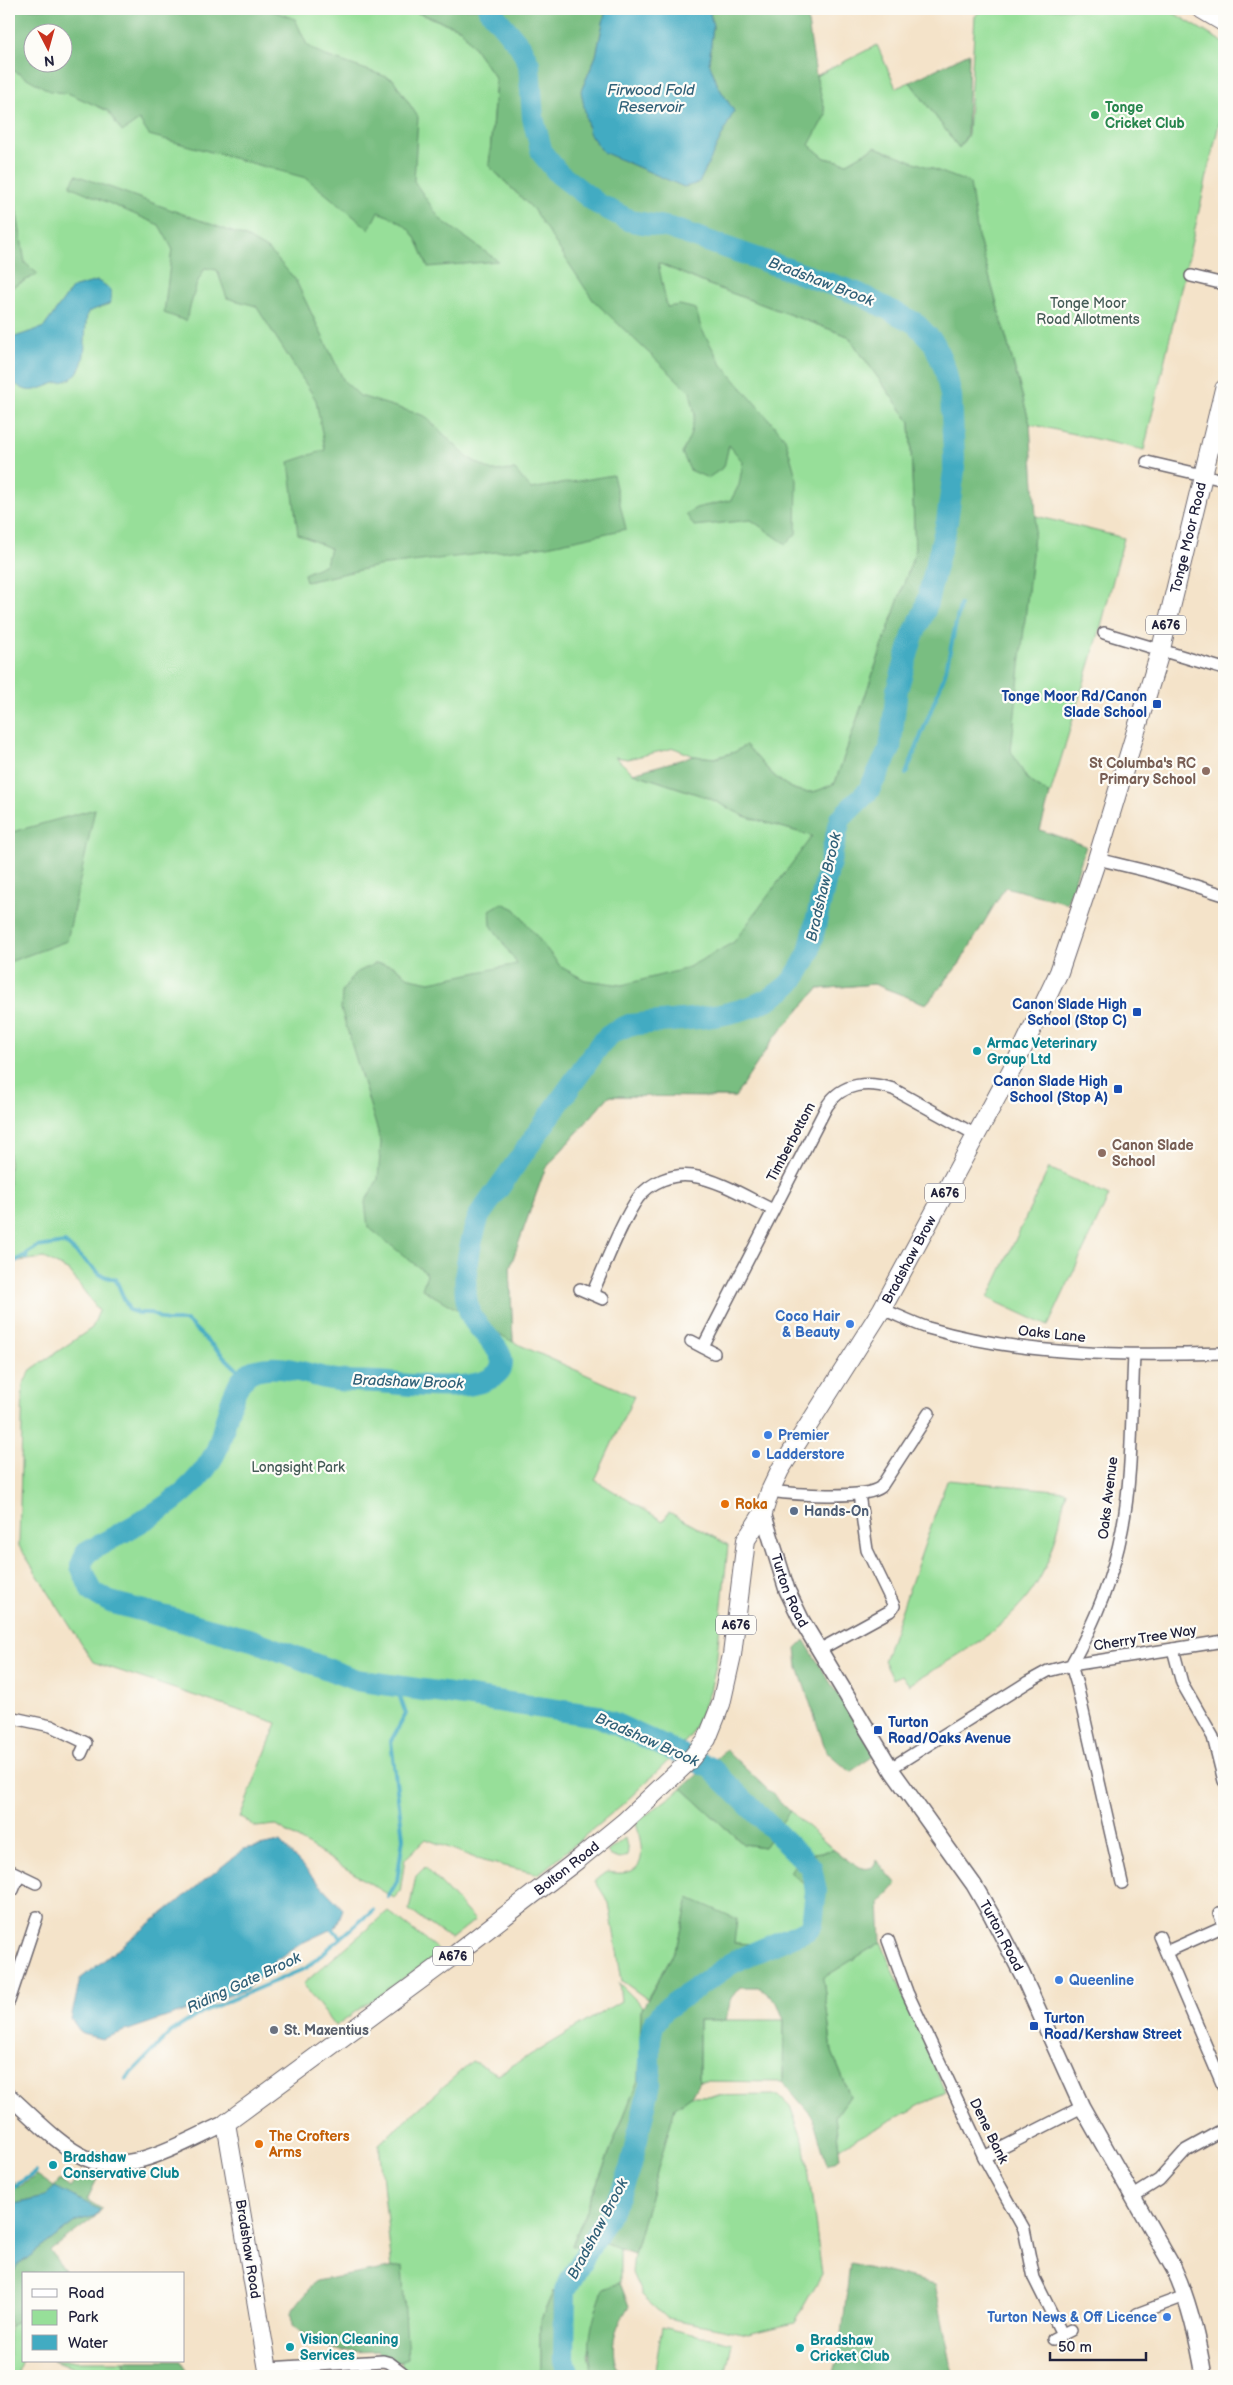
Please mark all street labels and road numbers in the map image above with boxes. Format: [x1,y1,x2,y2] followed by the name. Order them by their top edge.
[1166,480,1210,595] street label: Tonge Moor Road
[1146,616,1186,634] road number: A676
[763,1099,819,1185] street label: Timberbottom
[925,1184,965,1202] road number: A676
[878,1212,940,1307] street label: Bradshaw Brow
[1017,1322,1087,1346] street label: Oaks Lane
[1095,1456,1121,1540] street label: Oaks Avenue
[768,1552,812,1630] street label: Turton Road
[716,1616,756,1634] road number: A676
[1092,1621,1198,1655] street label: Cherry Tree Way
[531,1837,603,1899] street label: Bolton Road
[976,1897,1027,1974] street label: Turton Road
[433,1946,473,1965] road number: A676
[966,2096,1012,2167] street label: Dene Bank
[232,2198,264,2300] street label: Bradshaw Road

